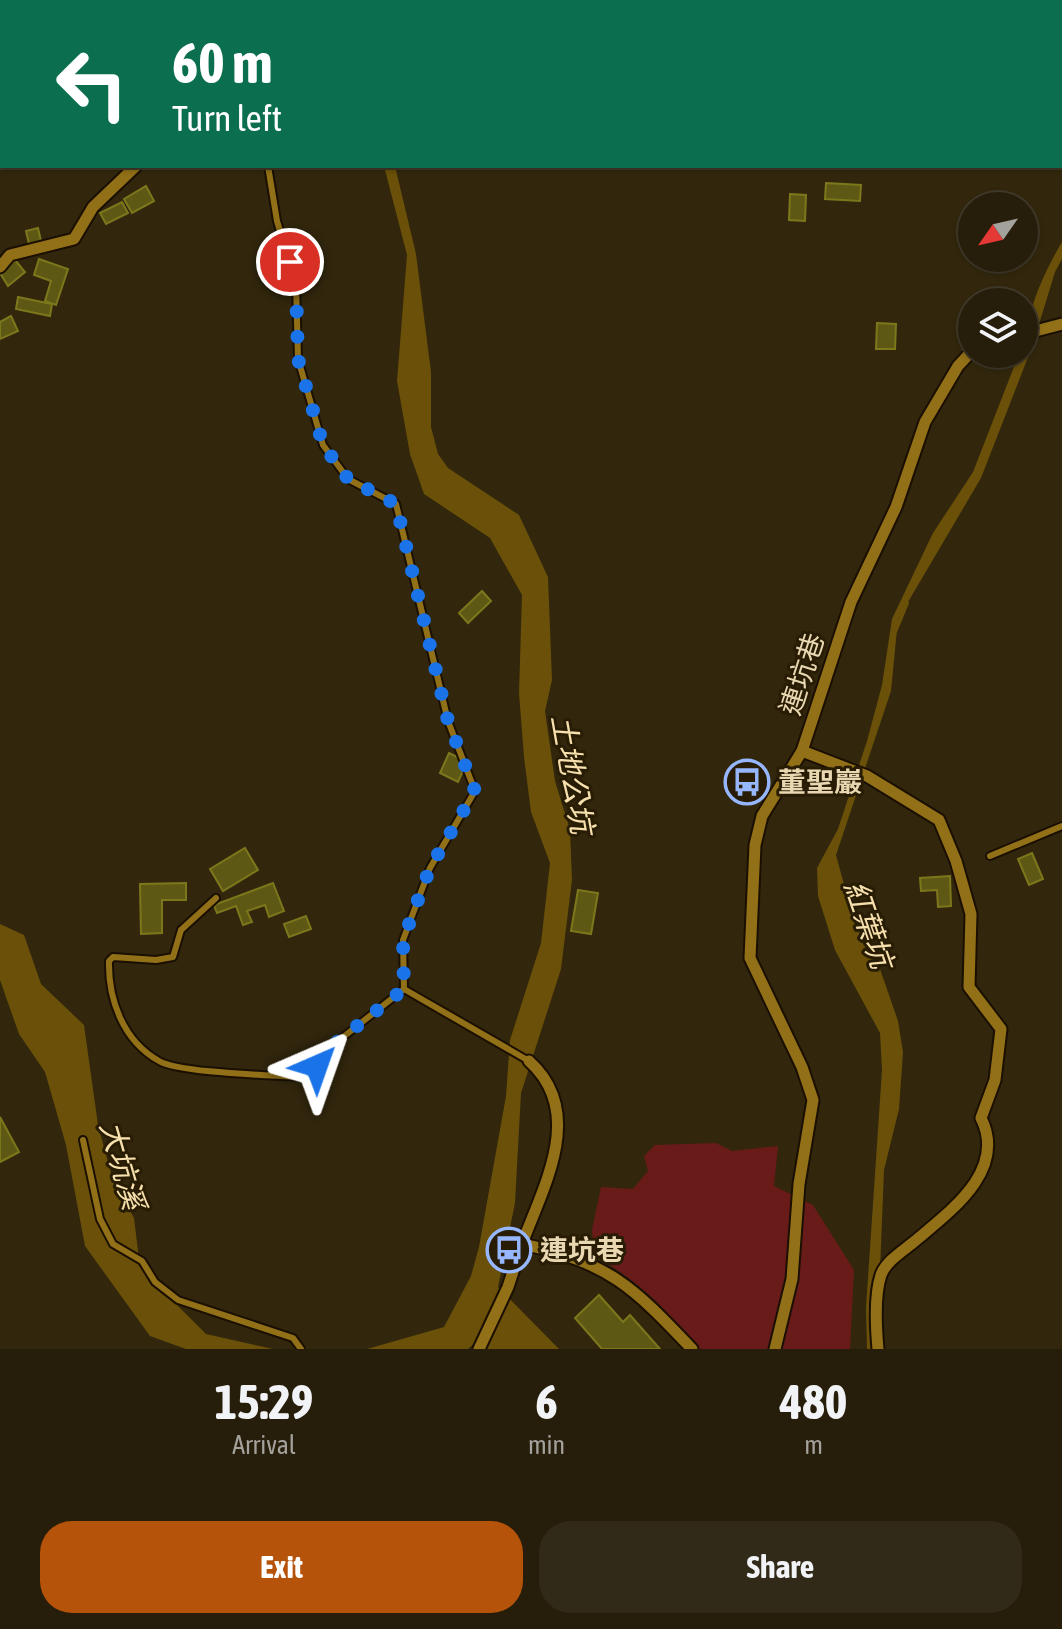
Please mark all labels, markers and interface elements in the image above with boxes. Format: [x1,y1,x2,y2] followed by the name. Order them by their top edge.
[172,31,273,95] text: 60 m
[40,32,144,136] icon: left
[172,97,282,139] text: Turn left
[958,192,1038,272] north arrow
[958,192,1038,368] map controls
[256,228,324,296] pin
[268,240,312,284] icon: arrive
[958,288,1038,368] button: layers
[774,629,830,719] street label: 連坑巷
[546,712,601,840] water label: 土地公坑
[723,758,771,806] bus stop icon: 董聖巖
[778,766,862,798] place label: 董聖巖
[838,876,901,976] water label: 紅葉坑
[275,1024,359,1108] position arrow
[94,1117,153,1217] water label: 大坑溪
[485,1226,533,1274] bus stop icon: 連坑巷
[540,1234,624,1266] place label: 連坑巷
[215,1374,313,1429] text: 15:29
[535,1374,558,1429] text: 6
[780,1374,847,1429] text: 480
[232,1430,296,1460] text: Arrival
[528,1430,565,1460] text: min
[804,1430,823,1460] text: m
[40,1521,523,1613] button: Exit
[539,1521,1022,1613] button: Share

